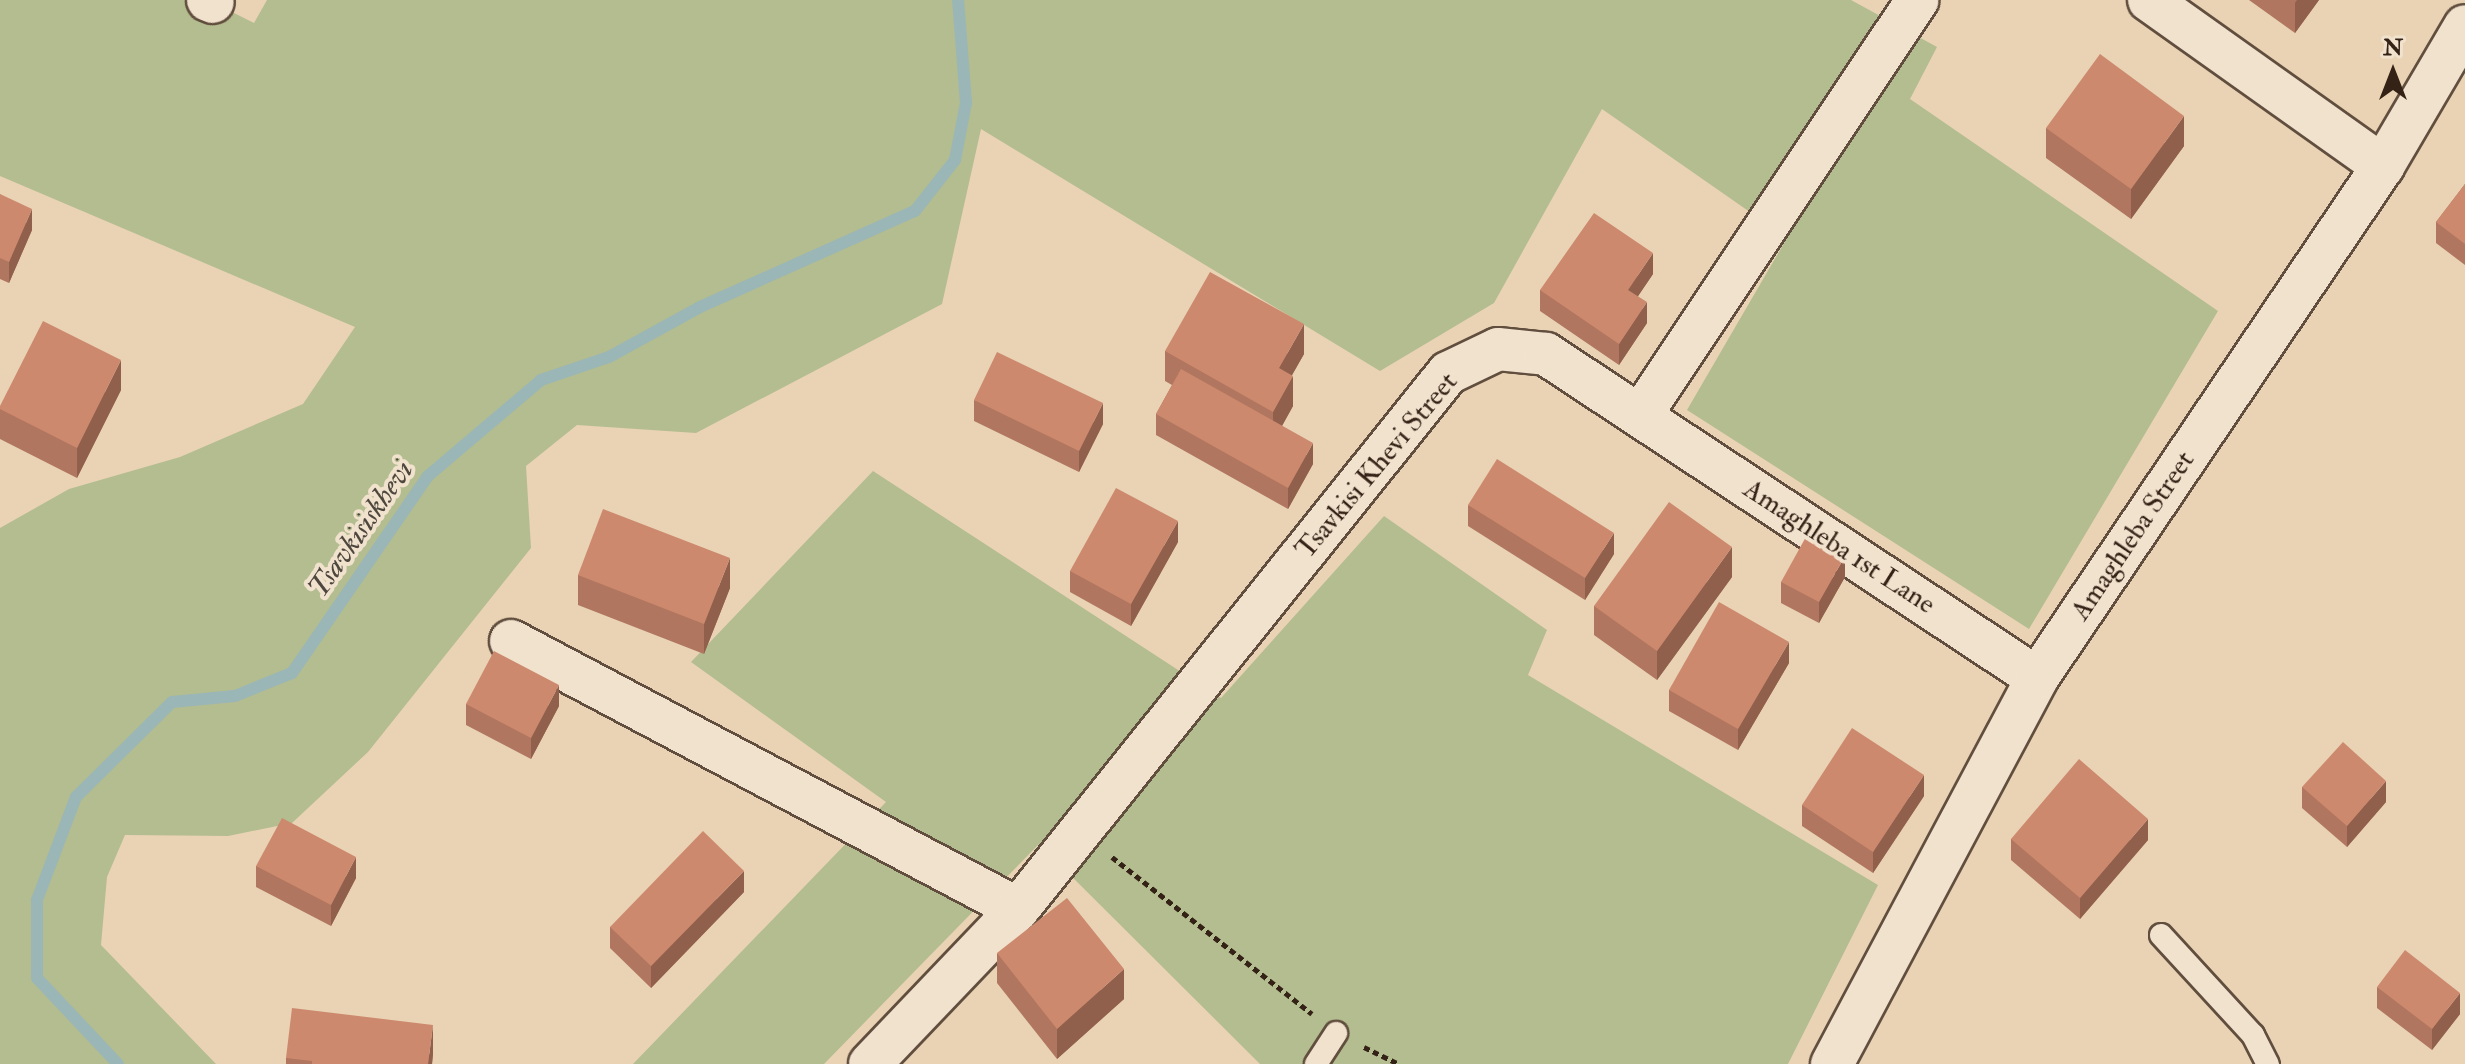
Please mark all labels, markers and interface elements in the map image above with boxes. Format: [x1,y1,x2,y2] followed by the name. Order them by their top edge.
[2353,32,2433,112] north arrow
[2383,34,2403,62] text: N
[1289,366,1465,566] street label: Tsavkisi Khevi Street
[2064,445,2202,627] street label: Amaghleba Street
[301,454,421,604] water label: Tsavkisiskhevi
[1737,472,1941,622] street label: Amaghleba 1st Lane

